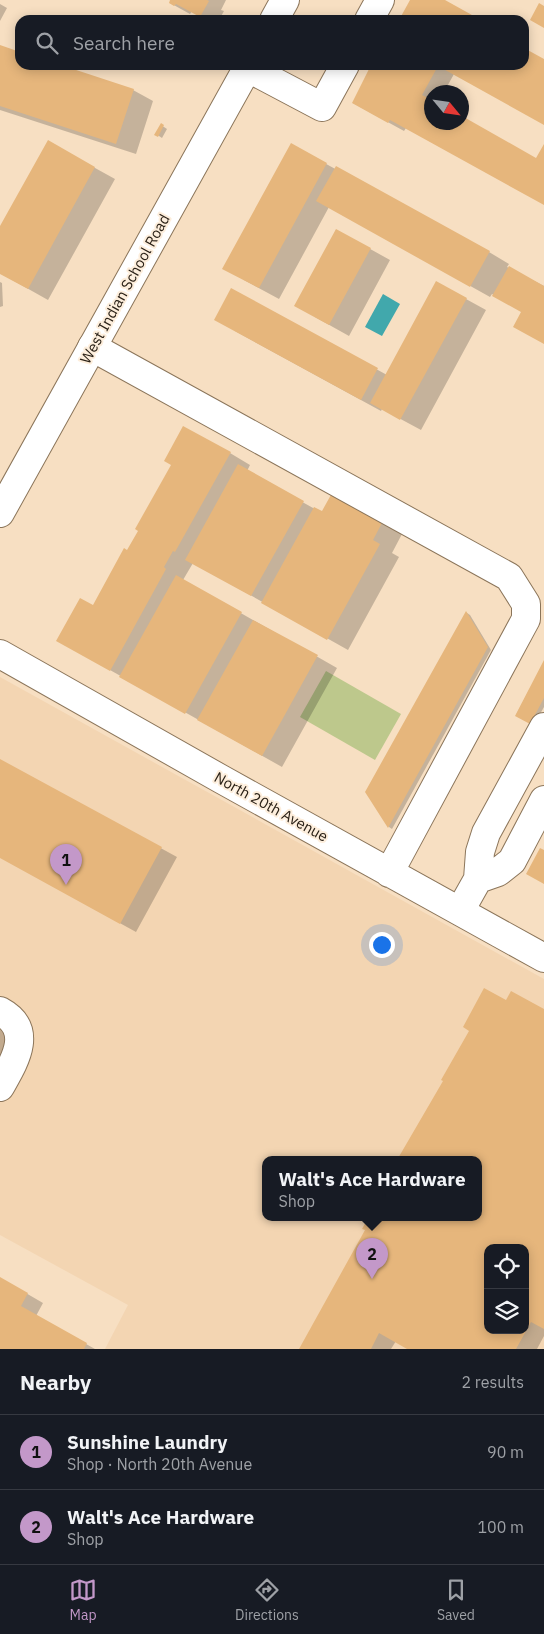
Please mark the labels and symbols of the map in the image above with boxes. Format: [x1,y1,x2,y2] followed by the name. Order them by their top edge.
[424,85,469,130] north arrow
[76,211,174,367] street label: West Indian School Road
[211,767,332,846] street label: North 20th Avenue
[50,844,82,885] pin: 1
[369,932,395,958] your location
[356,1238,388,1279] pin: 2

